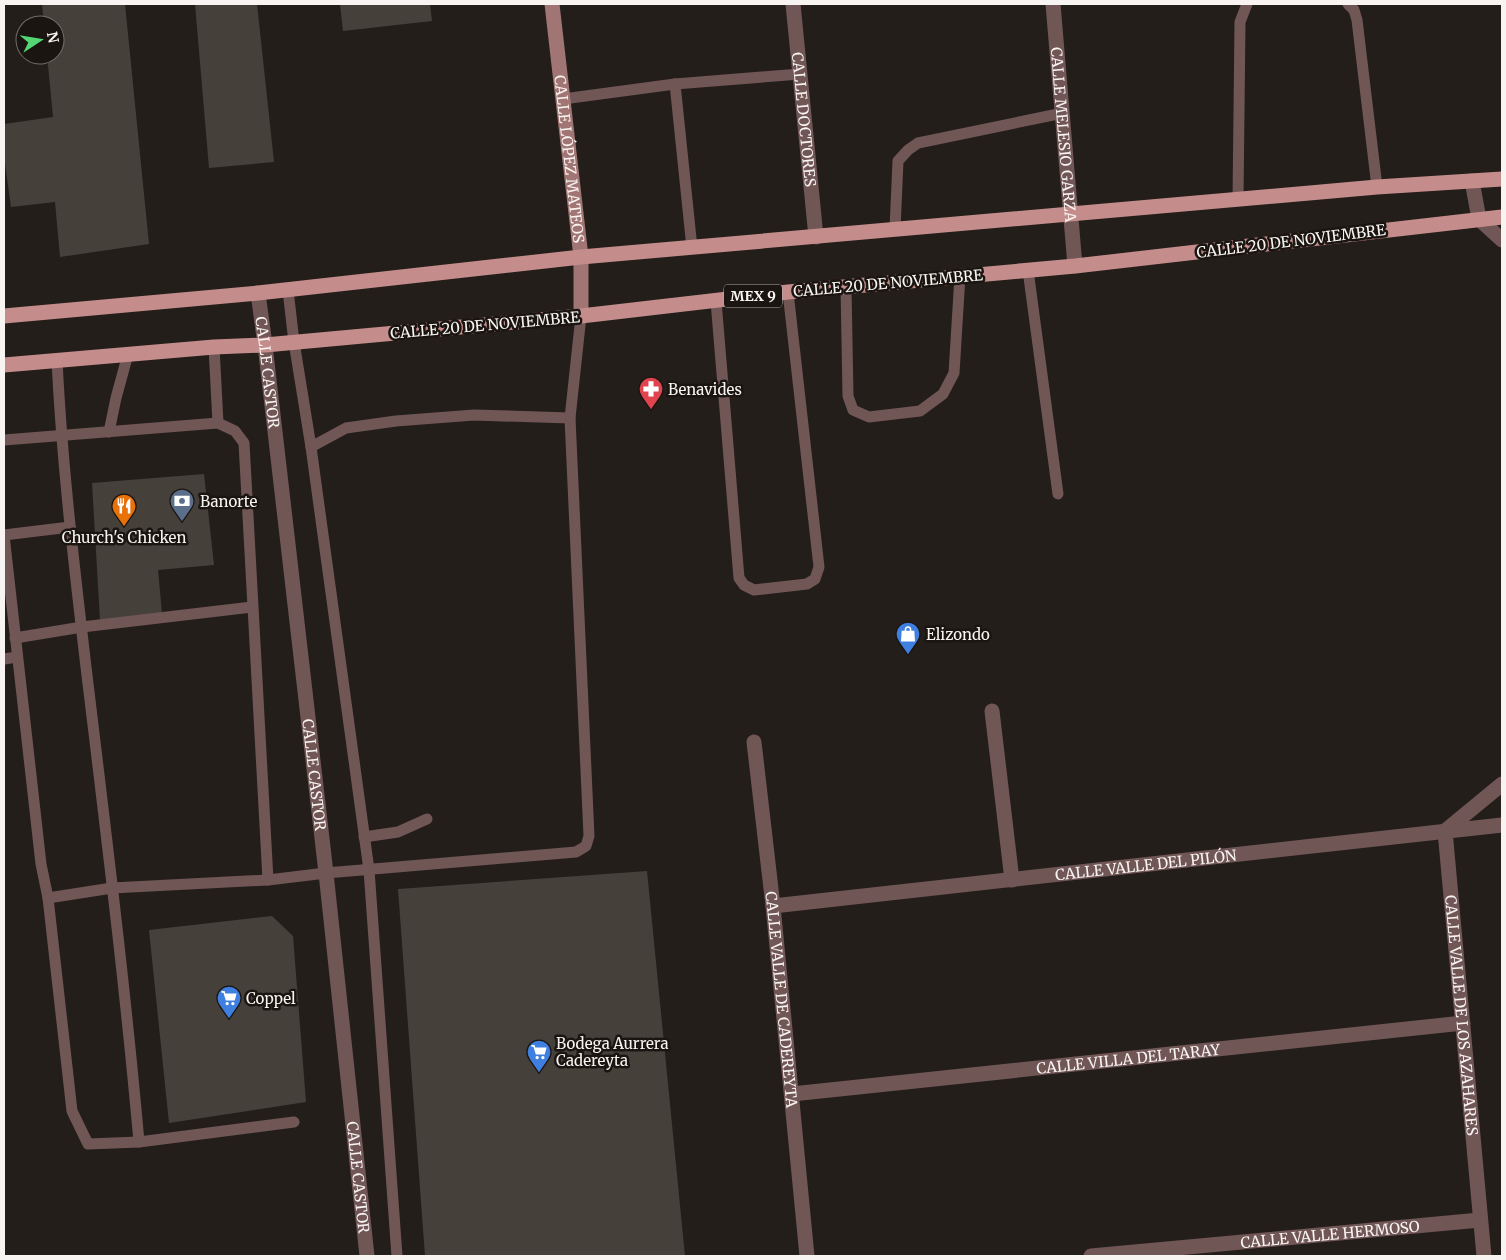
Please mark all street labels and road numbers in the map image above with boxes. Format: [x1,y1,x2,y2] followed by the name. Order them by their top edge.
[1047,46,1081,223] street label: CALLE MELESIO GARZA
[788,51,820,188] street label: CALLE DOCTORES
[551,74,589,244] street label: CALLE LÓPEZ MATEOS
[1195,220,1387,262] street label: CALLE 20 DE NOVIEMBRE
[792,265,984,301] street label: CALLE 20 DE NOVIEMBRE
[724,284,782,308] road number: MEX 9
[389,307,581,343] street label: CALLE 20 DE NOVIEMBRE
[252,315,284,430] street label: CALLE CASTOR
[299,718,331,832] street label: CALLE CASTOR
[1054,845,1238,884] street label: CALLE VALLE DEL PILÓN
[762,890,802,1109] street label: CALLE VALLE DE CADEREYTA
[1441,894,1482,1137] street label: CALLE VALLE DE LOS AZAHARES
[1035,1039,1221,1078] street label: CALLE VILLA DEL TARAY
[343,1120,374,1235] street label: CALLE CASTOR
[1240,1216,1421,1252] street label: CALLE VALLE HERMOSO

